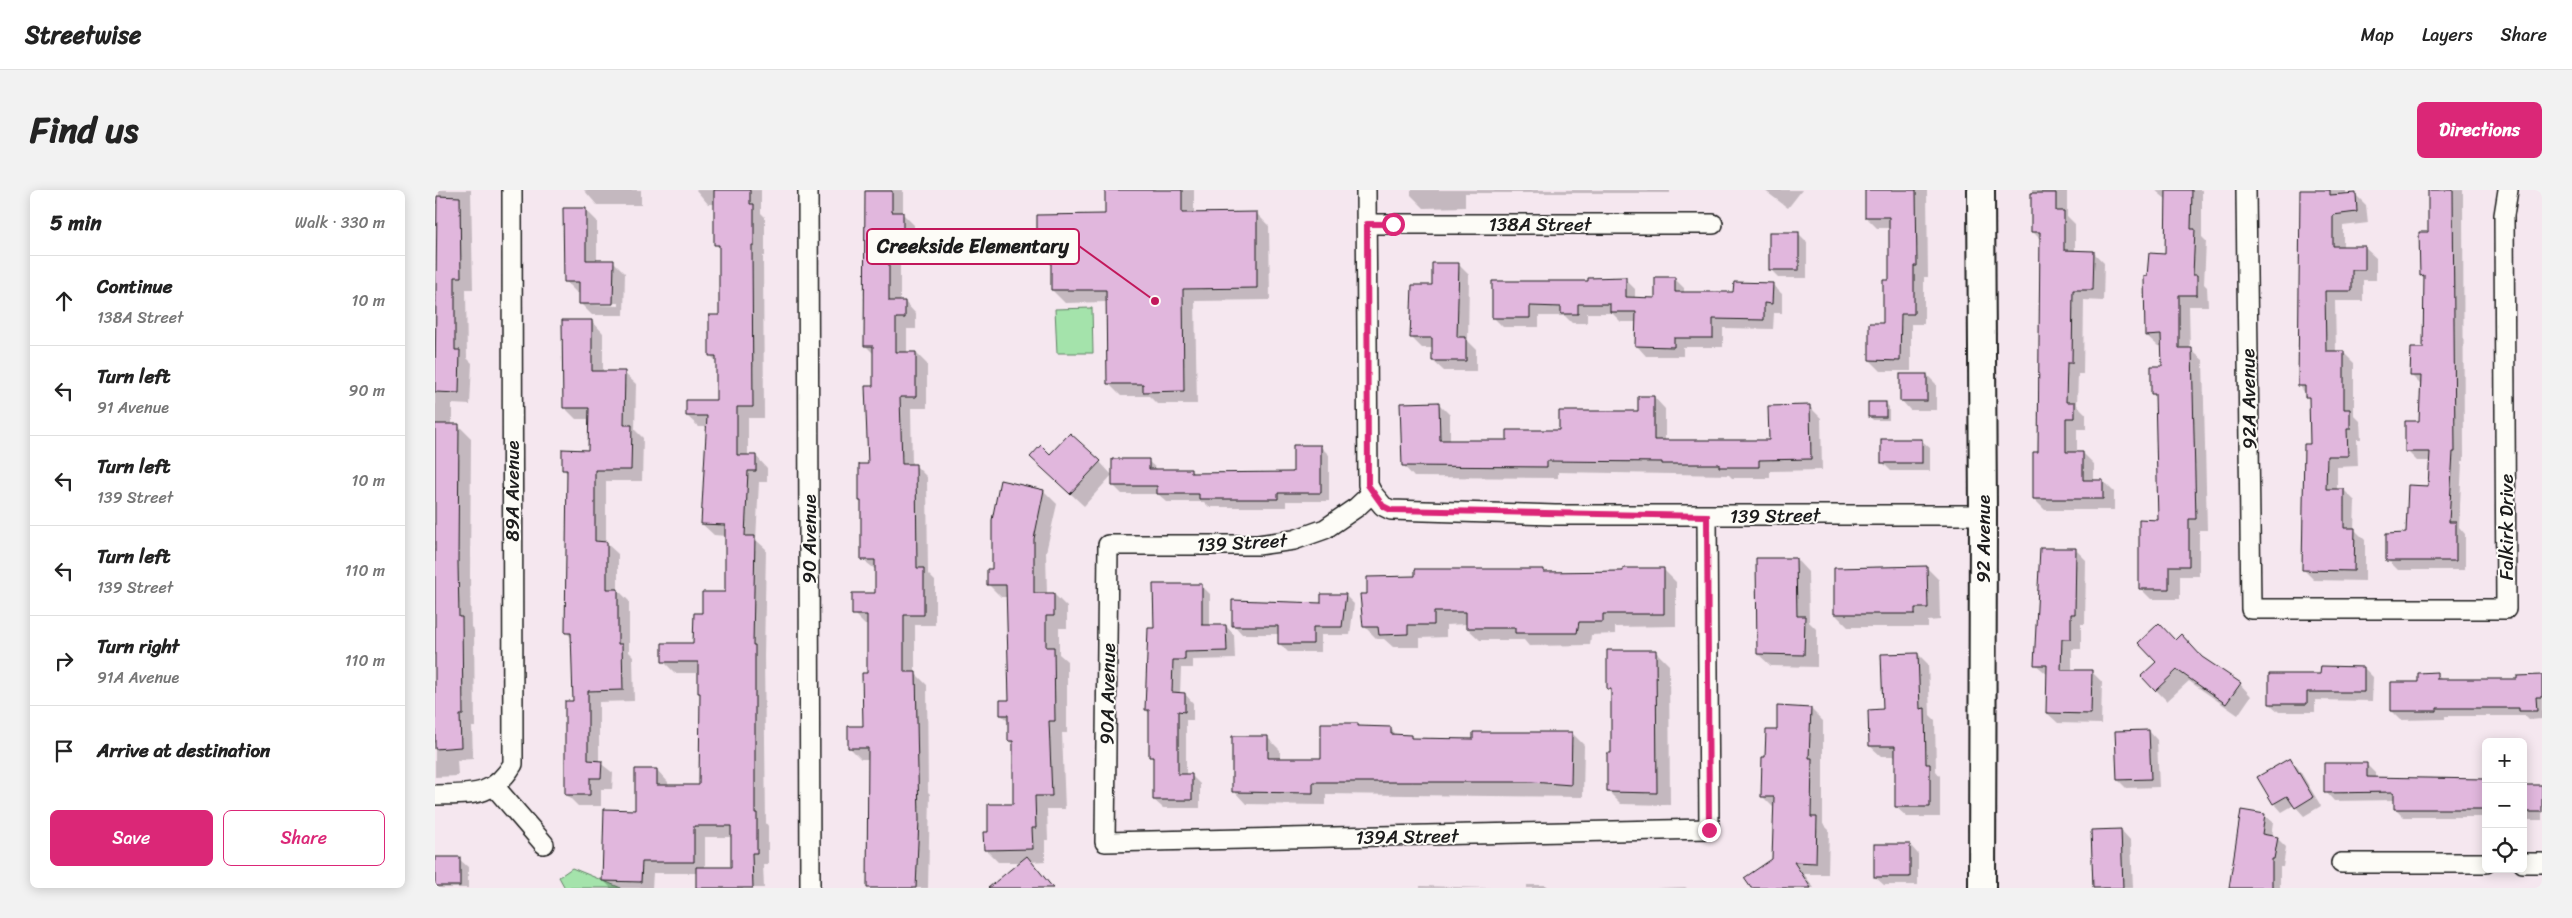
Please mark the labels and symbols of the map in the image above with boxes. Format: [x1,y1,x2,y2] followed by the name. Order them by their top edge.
[1489,208,1593,241] street label: 138A Street
[1382,213,1405,236] route start
[867,229,1079,264] callout: Creekside Elementary
[876,229,1070,264] text: Creekside Elementary
[2231,348,2266,450] street label: 92A Avenue
[496,440,529,542] street label: 89A Avenue
[2490,474,2523,580] street label: Falkirk Drive
[793,494,826,584] street label: 90 Avenue
[1967,495,2000,583] street label: 92 Avenue
[1730,498,1822,533] street label: 139 Street
[1196,524,1289,561] street label: 139 Street
[1090,643,1125,745] street label: 90A Avenue
[1355,819,1460,854] street label: 139A Street
[1698,819,1721,842] route end

